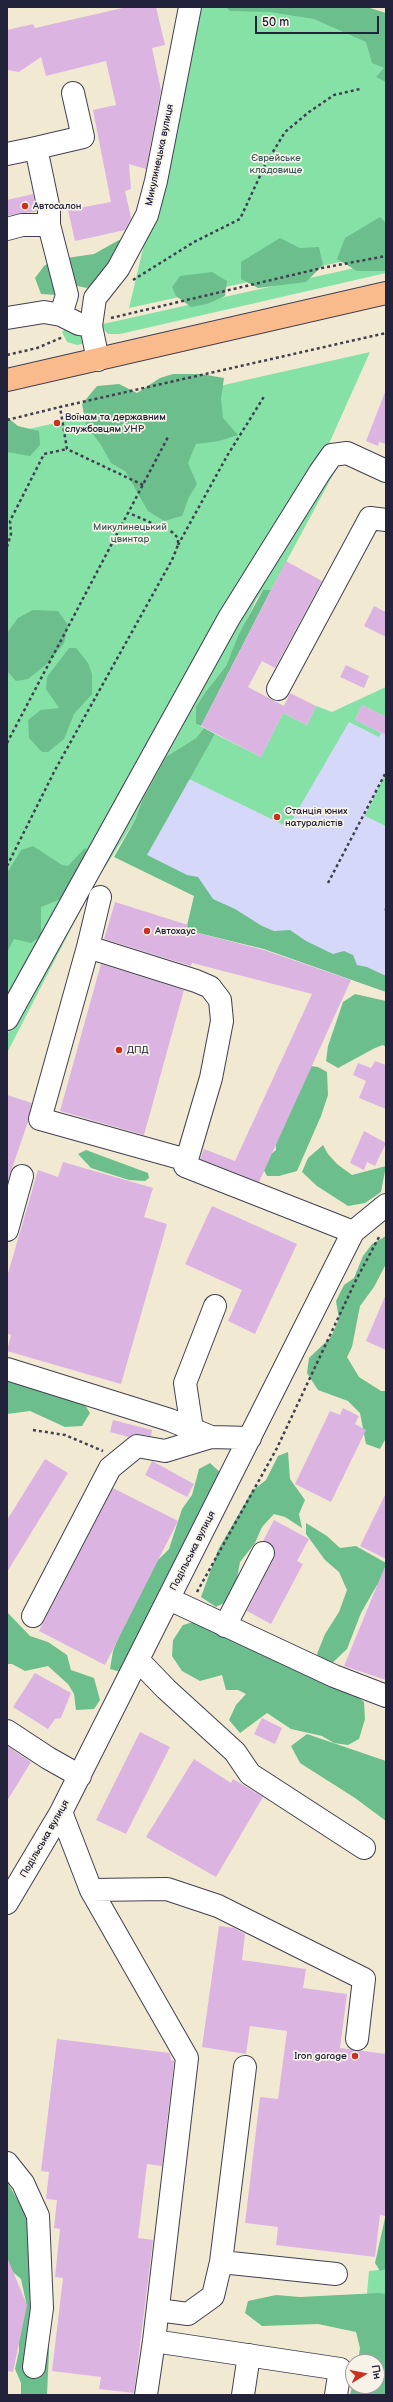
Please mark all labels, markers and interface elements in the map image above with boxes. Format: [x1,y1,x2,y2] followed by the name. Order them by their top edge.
[257,8,381,34] scale bar
[262,15,289,30] text: 50 m
[143,103,177,207] street label: Микулинецька вулиця
[250,152,302,176] park label: Єврейське кладовище
[33,200,81,212] place label: Автосалон
[20,201,30,211] marker: Автосалон
[65,411,166,434] place label: Воїнам та державним службовцям УНР
[52,418,62,428] marker: Воїнам та державним службовцям УНР
[93,521,167,544] park label: Микулинецький цвинтар
[285,805,348,828] place label: Станція юних натуралістів
[272,812,282,822] marker: Станція юних натуралістів
[155,925,196,937] place label: Автохаус
[142,926,152,936] marker: Автохаус
[127,1044,149,1056] place label: ДПД
[114,1045,124,1055] marker: ДПД
[168,1509,218,1593] street label: Подільська вулиця
[18,1798,72,1880] street label: Подільська вулиця
[294,2050,347,2062] place label: Iron garage
[350,2051,360,2061] marker: Iron garage
[345,2354,385,2394] north arrow
[369,2364,384,2380] text: Пн

